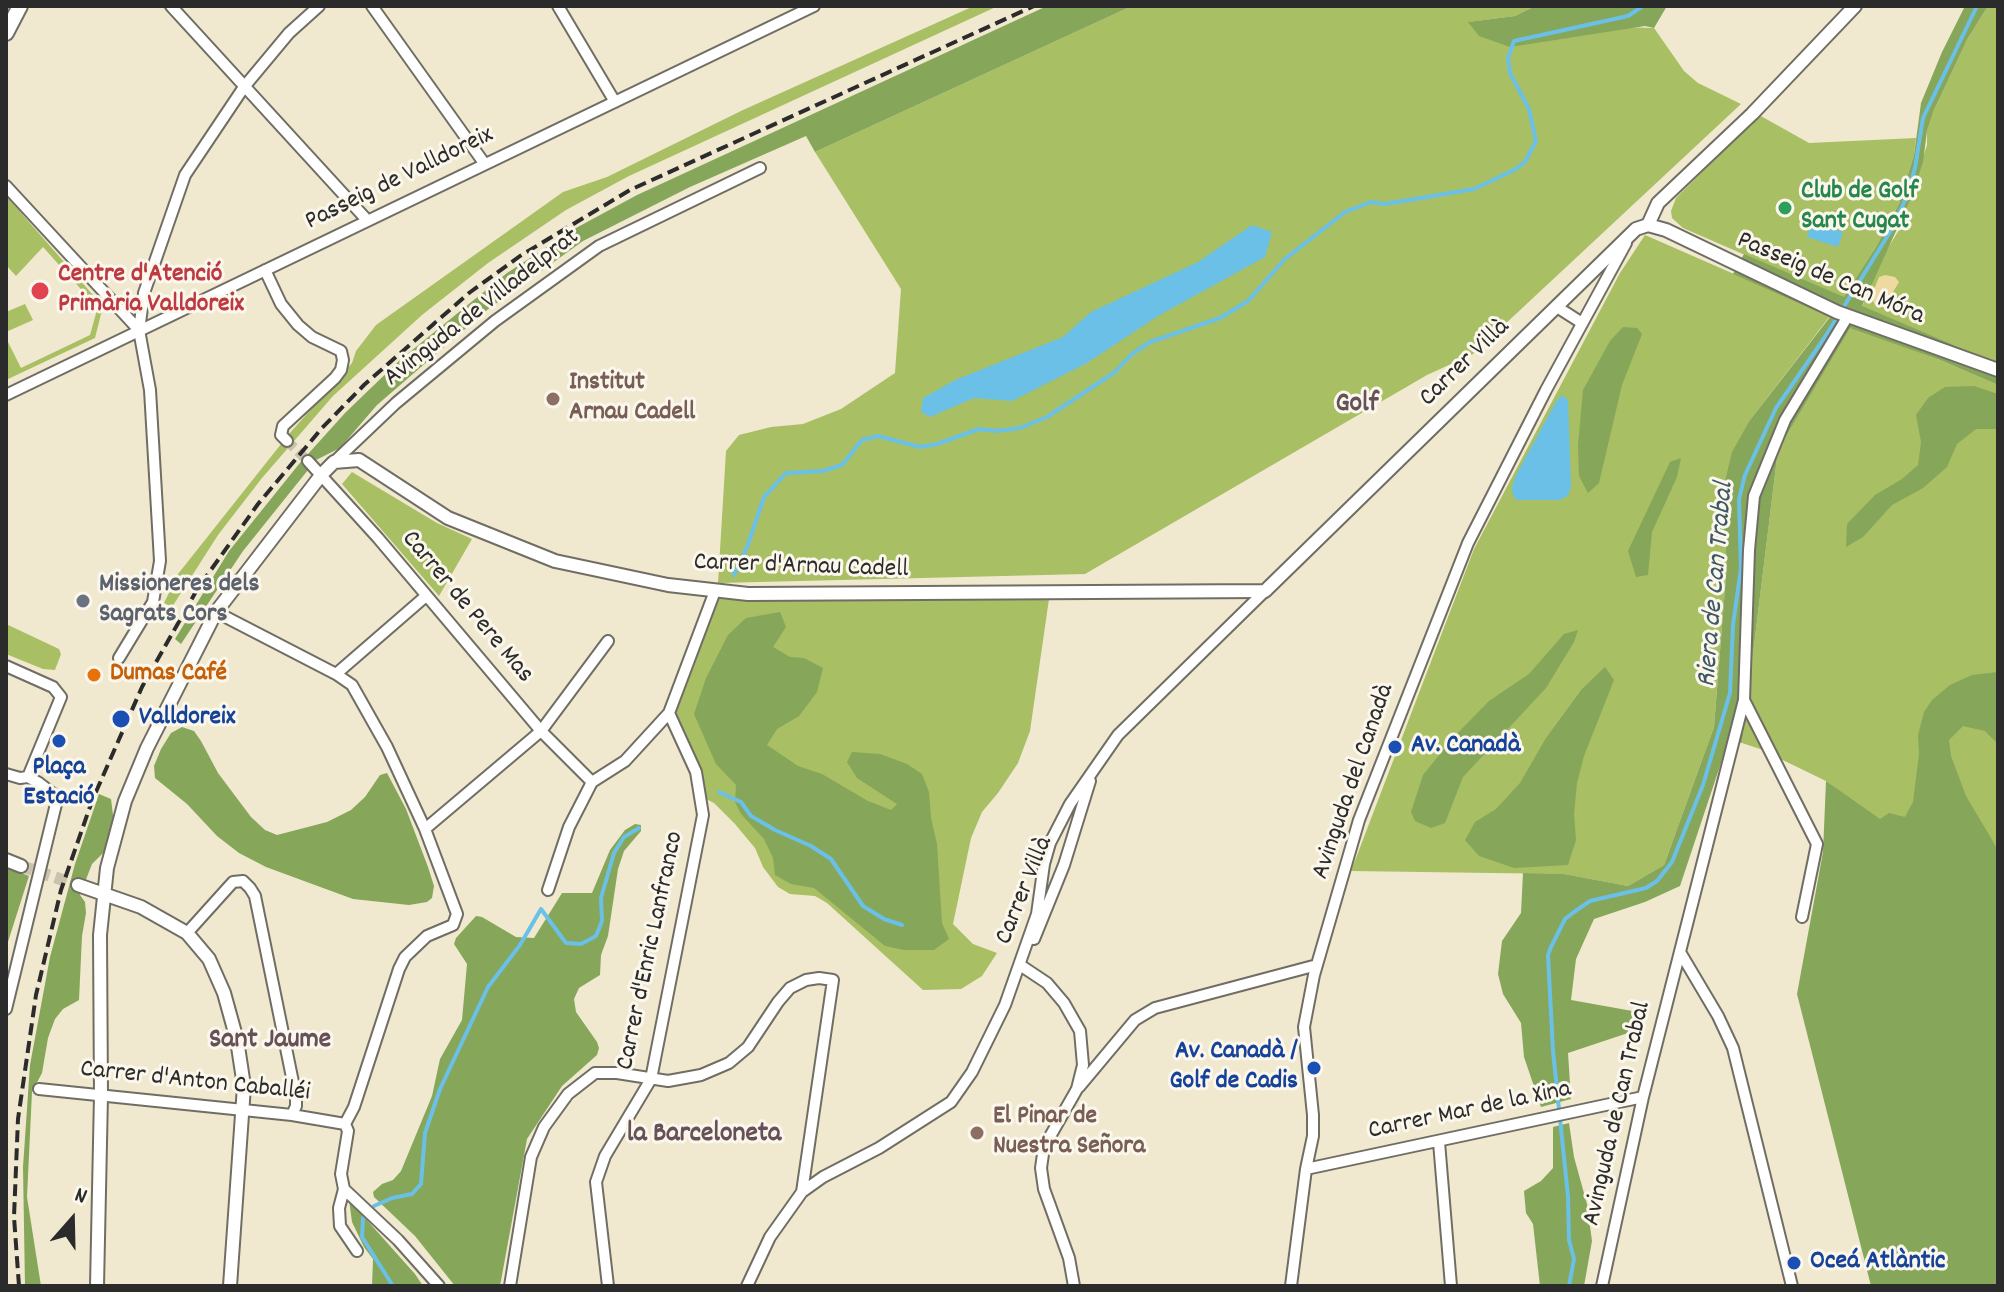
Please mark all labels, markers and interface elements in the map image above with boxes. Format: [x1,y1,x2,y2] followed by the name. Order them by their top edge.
[301,121,499,239] street label: Passeig de Valldoreix
[1801,177,1918,238] place label: Club de Golf Sant Cugat
[1776,199,1794,217] marker: Club de Golf Sant Cugat
[379,223,587,395] street label: Avinguda de Villadelprat
[1732,226,1928,334] street label: Passeig de Can Móra
[58,260,244,322] place label: Centre d'Atenció Primària Valldoreix
[29,280,51,302] marker: Centre d'Atenció Primària Valldoreix
[1414,313,1518,415] street label: Carrer Villà
[569,368,695,430] place label: Institut Arnau Cadell
[1335,389,1379,423] district label: Golf
[544,390,562,408] marker: Institut Arnau Cadell
[1692,481,1744,689] water label: Riera de Can Trabal
[393,525,539,691] street label: Carrer de Pere Mas
[693,549,909,587] street label: Carrer d'Arnau Cadell
[99,570,259,632] place label: Missioneres dels Sagrats Cors
[74,592,92,610] marker: Missioneres dels Sagrats Cors
[110,659,227,691] place label: Dumas Café
[85,666,103,684] marker: Dumas Café
[1307,680,1403,884] street label: Avinguda del Canadà
[139,703,235,735] place label: Valldoreix
[110,708,132,730] marker: Valldoreix
[1411,731,1521,763] place label: Av. Canadà
[50,732,68,750] marker: Plaça Estació
[1386,738,1404,756] marker: Av. Canadà
[23,753,95,814] place label: Plaça Estació
[611,829,693,1073] street label: Carrer d'Enric Lanfranco
[990,832,1062,950] street label: Carrer Villà
[1578,999,1660,1229] street label: Avinguda de Can Trabal
[209,1025,331,1059] district label: Sant Jaume
[1169,1037,1298,1098] place label: Av. Canadà / Golf de Cadis
[79,1055,311,1111] street label: Carrer d'Anton Caballéi
[1305,1059,1323,1077] marker: Av. Canadà / Golf de Cadis
[1366,1075,1574,1149] street label: Carrer Mar de la Xina
[993,1102,1145,1164] place label: El Pinar de Nuestra Señora
[627,1119,781,1153] district label: la Barceloneta
[968,1124,986,1142] marker: El Pinar de Nuestra Señora
[32,1180,112,1260] north arrow
[70,1181,91,1213] text: N
[1810,1247,1946,1279] place label: Oceá Atlàntic
[1785,1254,1803,1272] marker: Oceá Atlàntic

